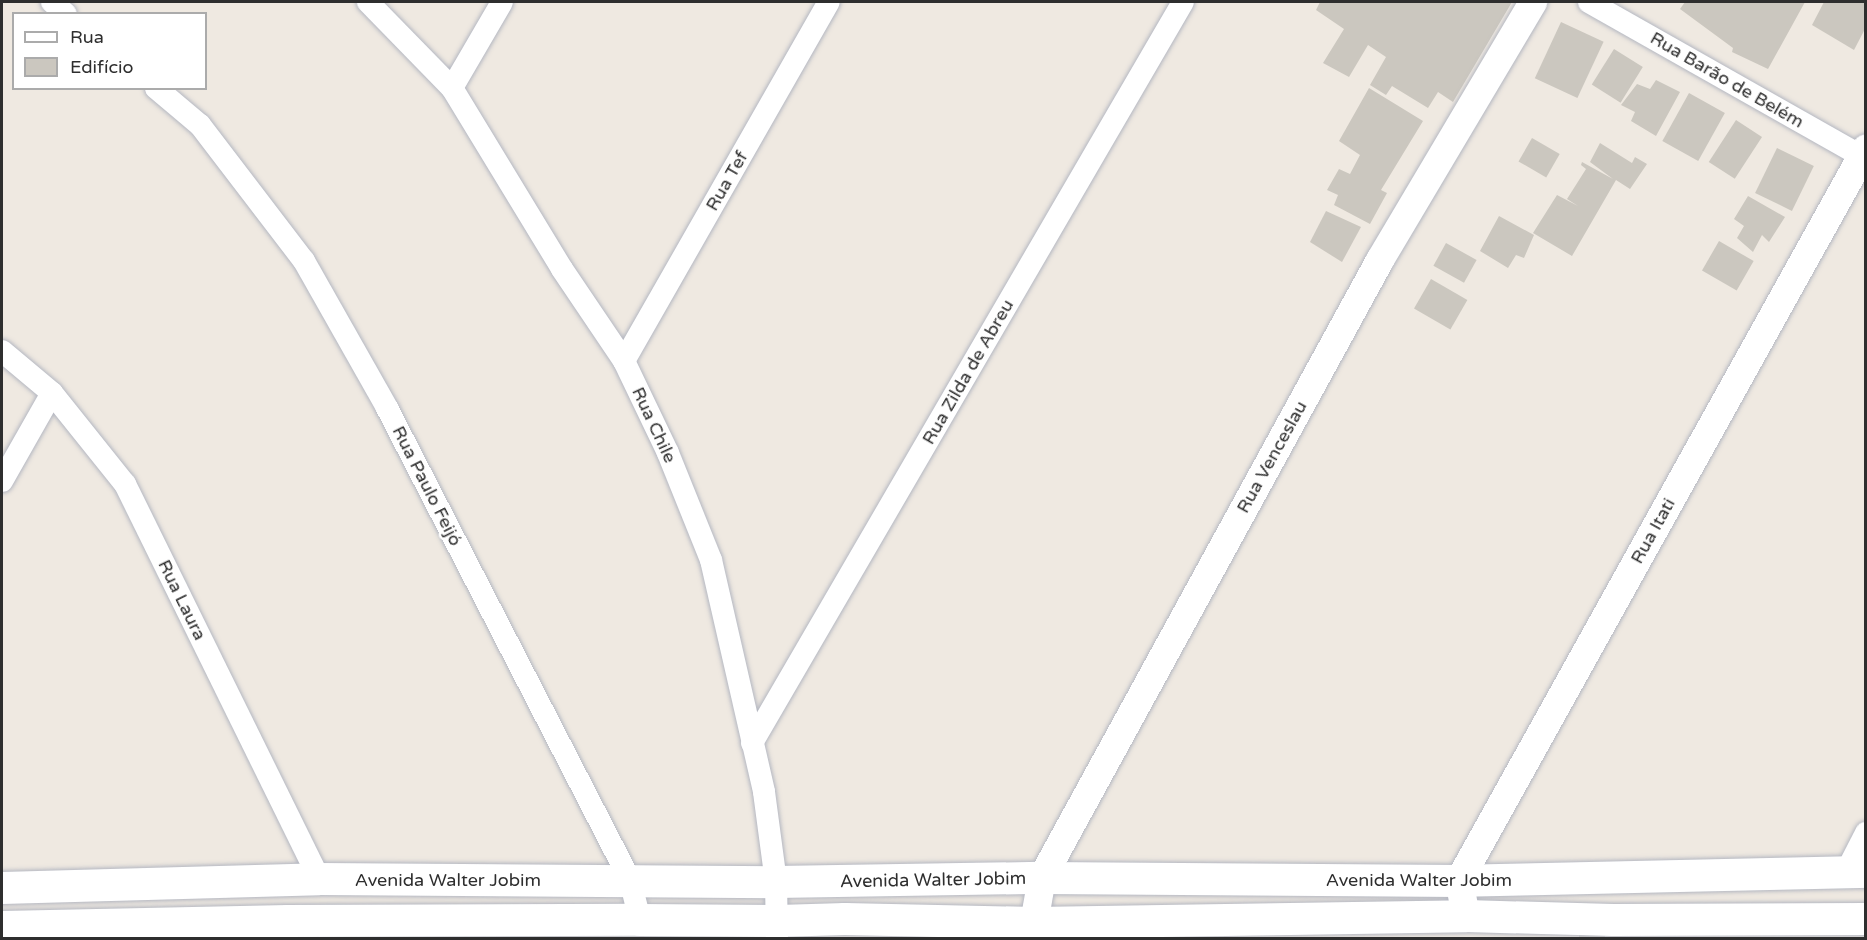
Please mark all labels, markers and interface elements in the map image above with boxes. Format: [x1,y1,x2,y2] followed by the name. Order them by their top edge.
[12,12,207,90] legend
[70,26,104,48] text: Rua
[1646,27,1808,133] street label: Rua Barão de Belém
[70,56,133,78] text: Edifício
[701,147,753,215] street label: Rua Tef
[918,296,1018,448] street label: Rua Zilda de Abreu
[627,384,681,466] street label: Rua Chile
[1232,397,1312,517] street label: Rua Venceslau
[387,422,467,550] street label: Rua Paulo Feijó
[1626,494,1680,568] street label: Rua Itati
[153,556,211,644] street label: Rua Laura
[840,868,1026,892] street label: Avenida Walter Jobim
[355,869,541,891] street label: Avenida Walter Jobim
[1326,869,1512,891] street label: Avenida Walter Jobim

